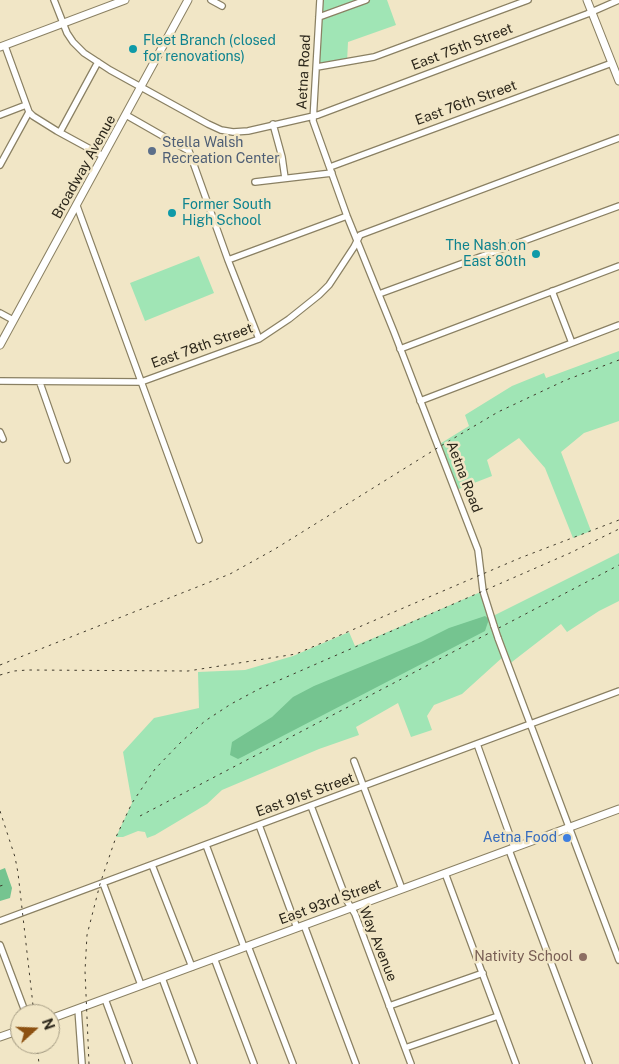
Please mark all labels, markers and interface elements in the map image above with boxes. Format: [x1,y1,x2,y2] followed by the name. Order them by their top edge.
[409,20,515,74] street label: East 75th Street
[143,33,276,65] place label: Fleet Branch (closed for renovations)
[294,34,314,110] street label: Aetna Road
[127,43,139,55] marker: Fleet Branch (closed for renovations)
[413,77,519,129] street label: East 76th Street
[49,112,119,222] street label: Broadway Avenue
[162,135,280,168] place label: Stella Walsh Recreation Center
[146,145,158,157] marker: Stella Walsh Recreation Center
[182,197,271,230] place label: Former South High School
[166,207,178,219] marker: Former South High School
[446,238,526,270] place label: The Nash on East 80th
[530,248,542,260] marker: The Nash on East 80th
[149,320,255,372] street label: East 78th Street
[443,439,485,515] street label: Aetna Road
[254,769,356,821] street label: East 91st Street
[483,830,557,846] place label: Aetna Food
[561,832,573,844] marker: Aetna Food
[277,876,383,928] street label: East 93rd Street
[355,904,401,984] street label: Way Avenue
[474,949,573,965] place label: Nativity School
[577,951,589,963] marker: Nativity School
[10,1004,60,1054] north arrow
[39,1016,58,1032] text: N

